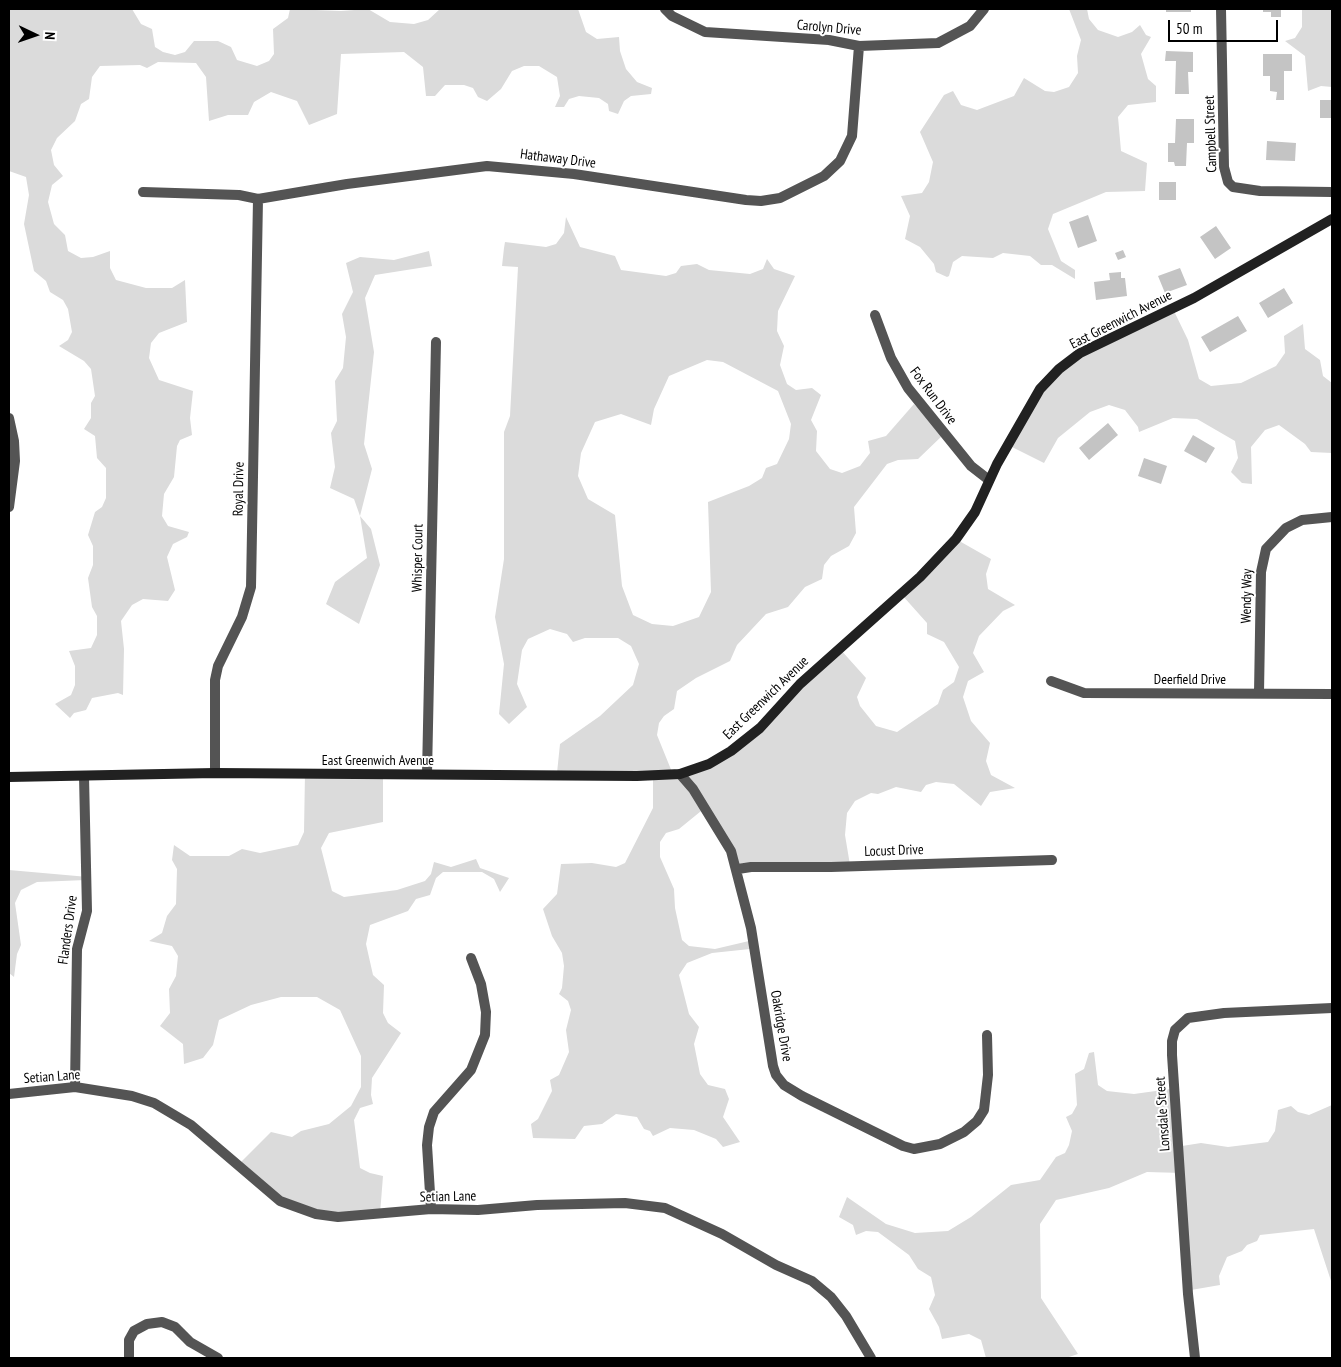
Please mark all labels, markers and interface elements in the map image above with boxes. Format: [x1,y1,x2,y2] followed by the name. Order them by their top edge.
[10,10,60,60] north arrow
[1171,10,1281,42] scale bar
[796,17,862,39] street label: Carolyn Drive
[1176,19,1202,38] text: 50 m
[41,32,59,40] text: N
[1201,95,1221,173] street label: Campbell Street
[519,146,597,172] street label: Hathaway Drive
[1067,287,1175,353] street label: East Greenwich Avenue
[906,364,960,428] street label: Fox Run Drive
[230,462,248,516] street label: Royal Drive
[409,524,427,592] street label: Whisper Court
[1238,568,1256,624] street label: Wendy Way
[720,653,812,743] street label: East Greenwich Avenue
[1154,672,1226,688] street label: Deerfield Drive
[322,753,434,769] street label: East Greenwich Avenue
[864,842,924,860] street label: Locust Drive
[55,894,81,966] street label: Flanders Drive
[766,989,796,1063] street label: Oakridge Drive
[23,1067,81,1087] street label: Setian Lane
[1152,1076,1174,1152] street label: Lonsdale Street
[420,1188,476,1206] street label: Setian Lane

